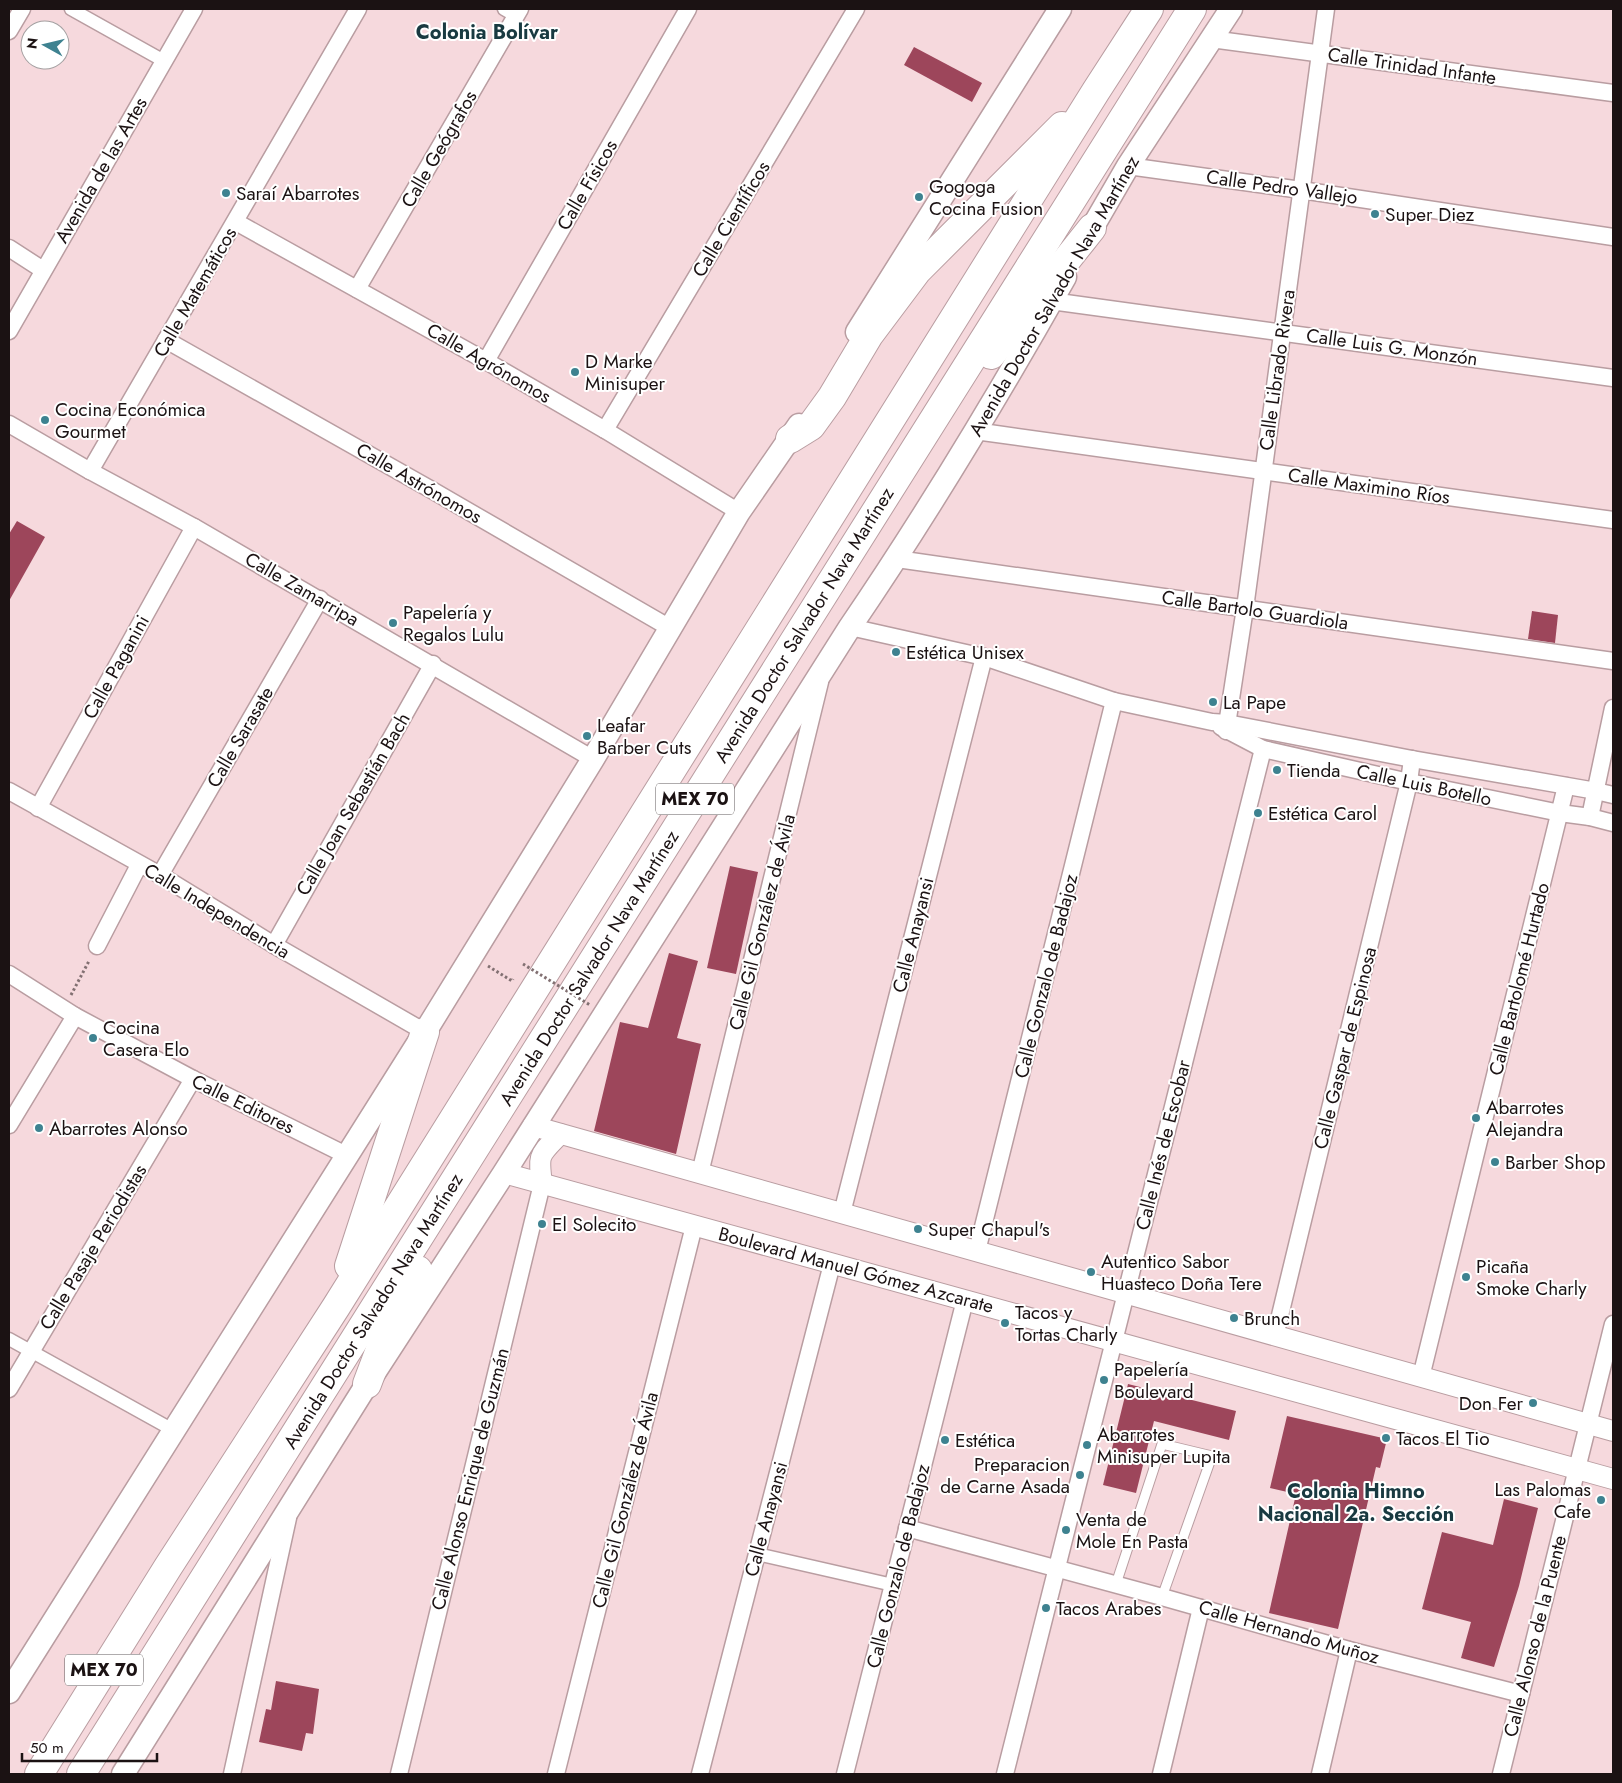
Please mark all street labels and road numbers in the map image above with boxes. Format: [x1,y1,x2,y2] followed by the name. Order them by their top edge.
[1326,41,1498,91] street label: Calle Trinidad Infante
[395,85,484,213] street label: Calle Geógrafos
[48,92,154,248] street label: Avenida de las Artes
[550,134,624,235] street label: Calle Físicos
[962,150,1146,441] street label: Avenida Doctor Salvador Nava Martínez
[686,156,777,282] street label: Calle Científicos
[1205,163,1359,211] street label: Calle Pedro Vallejo
[147,222,243,362] street label: Calle Matemáticos
[1252,288,1302,452] street label: Calle Librado Rivera
[422,316,556,410] street label: Calle Agrónomos
[1305,322,1479,372] street label: Calle Luis G. Monzón
[351,436,487,530] street label: Calle Astrónomos
[1286,461,1452,511] street label: Calle Maximino Ríos
[708,482,900,768] street label: Avenida Doctor Salvador Nava Martínez
[240,545,364,633] street label: Calle Zamarripa
[1160,584,1350,636] street label: Calle Bartolo Guardiola
[76,610,156,724] street label: Calle Paganini
[200,681,280,793] street label: Calle Sarasate
[290,708,416,900] street label: Calle Joan Sebastián Bach
[1354,758,1494,812] street label: Calle Luis Botello
[656,784,734,814] road number: MEX 70
[722,811,802,1033] street label: Calle Gil González de Ávila
[493,825,685,1111] street label: Avenida Doctor Salvador Nava Martínez
[139,857,295,965] street label: Calle Independencia
[1008,871,1084,1081] street label: Calle Gonzalo de Badajoz
[886,874,940,996] street label: Calle Anayansi
[1482,880,1556,1078] street label: Calle Bartolomé Hurtado
[1307,944,1383,1152] street label: Calle Gaspar de Espinosa
[1129,1057,1197,1233] street label: Calle Inés de Escobar
[187,1067,299,1141] street label: Calle Editores
[33,1159,153,1335] street label: Calle Pasaje Periodistas
[277,1168,469,1454] street label: Avenida Doctor Salvador Nava Martínez
[715,1220,997,1320] street label: Boulevard Manuel Gómez Azcarate
[424,1345,516,1613] street label: Calle Alonso Enrique de Guzmán
[585,1389,665,1611] street label: Calle Gil González de Ávila
[738,1459,794,1579] street label: Calle Anayansi
[860,1461,936,1671] street label: Calle Gonzalo de Badajoz
[1497,1532,1573,1740] street label: Calle Alonso de la Puente
[1196,1593,1383,1671] street label: Calle Hernando Muñoz
[65,1654,143,1686] road number: MEX 70

